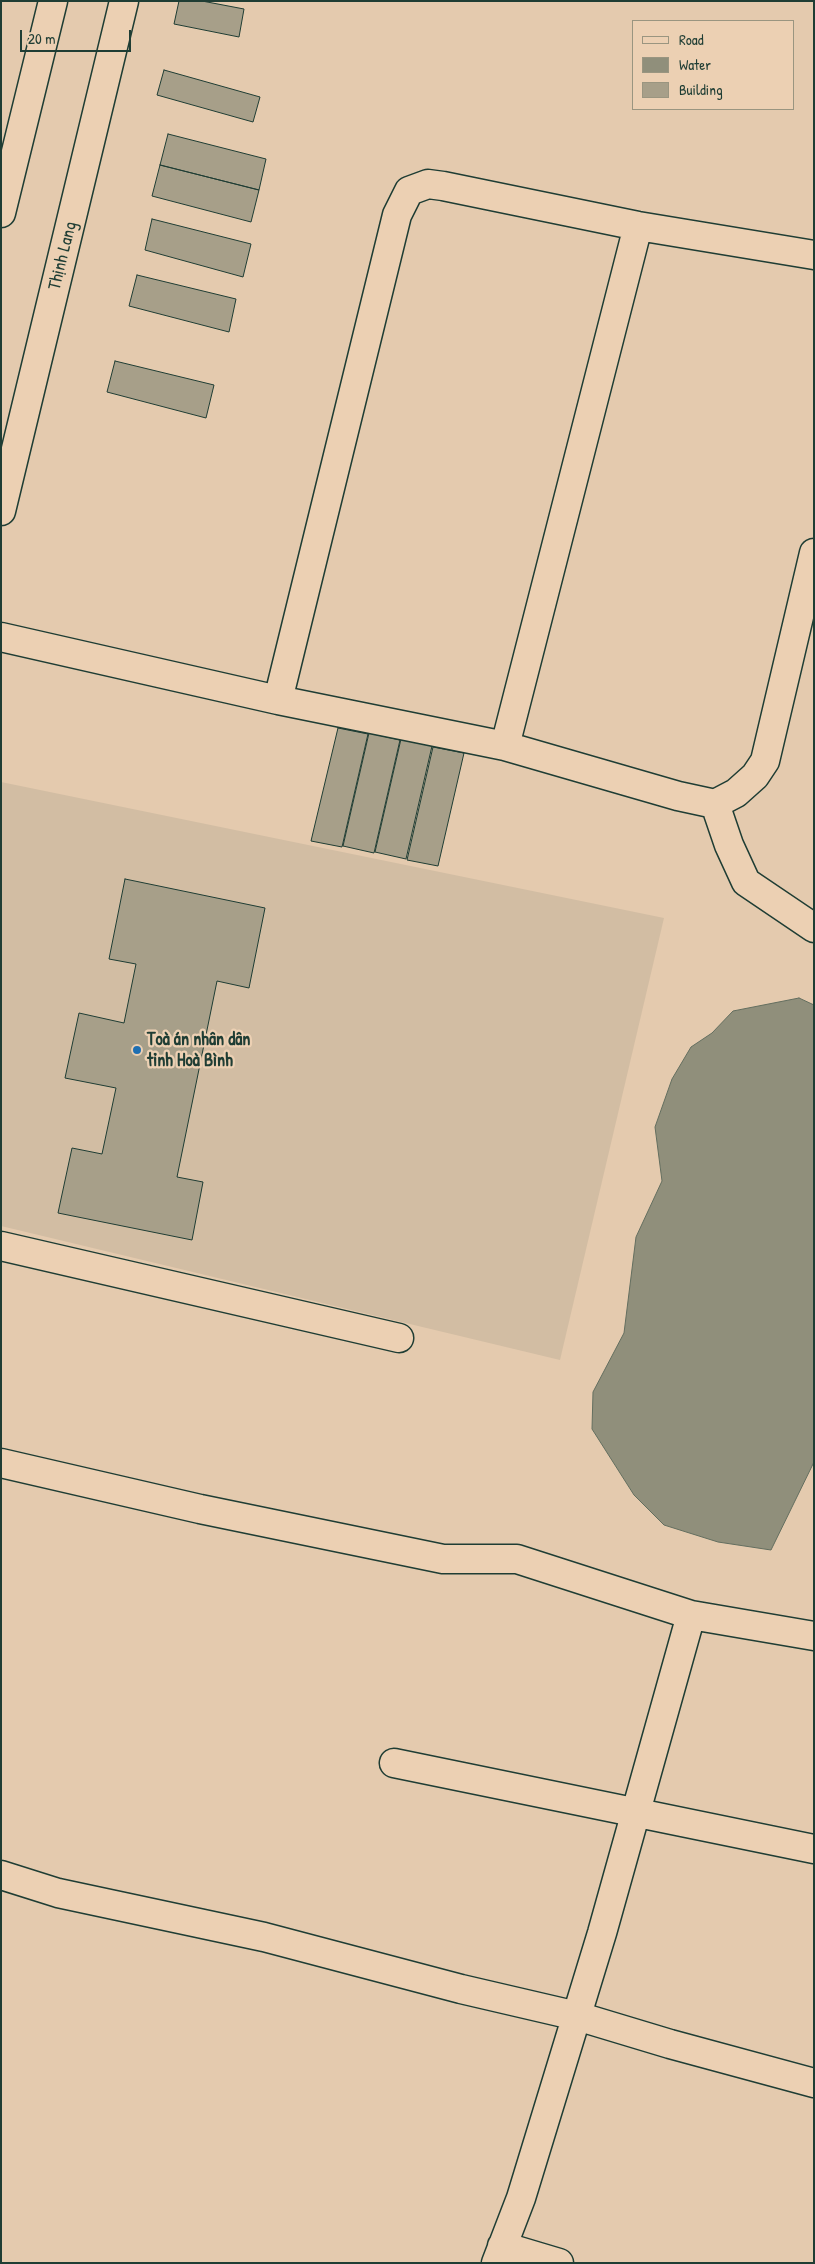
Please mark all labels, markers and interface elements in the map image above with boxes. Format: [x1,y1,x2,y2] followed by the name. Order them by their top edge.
[22,20,134,52] scale bar
[632,20,795,110] legend
[28,28,55,49] text: 20 m
[679,29,704,50] text: Road
[679,54,711,75] text: Water
[679,79,723,100] text: Building
[44,220,82,292] street label: Thịnh Lang
[147,1029,250,1072] place label: Toà án nhân dân tỉnh Hoà Bình
[131,1044,143,1056] marker: Toà án nhân dân tỉnh Hoà Bình

